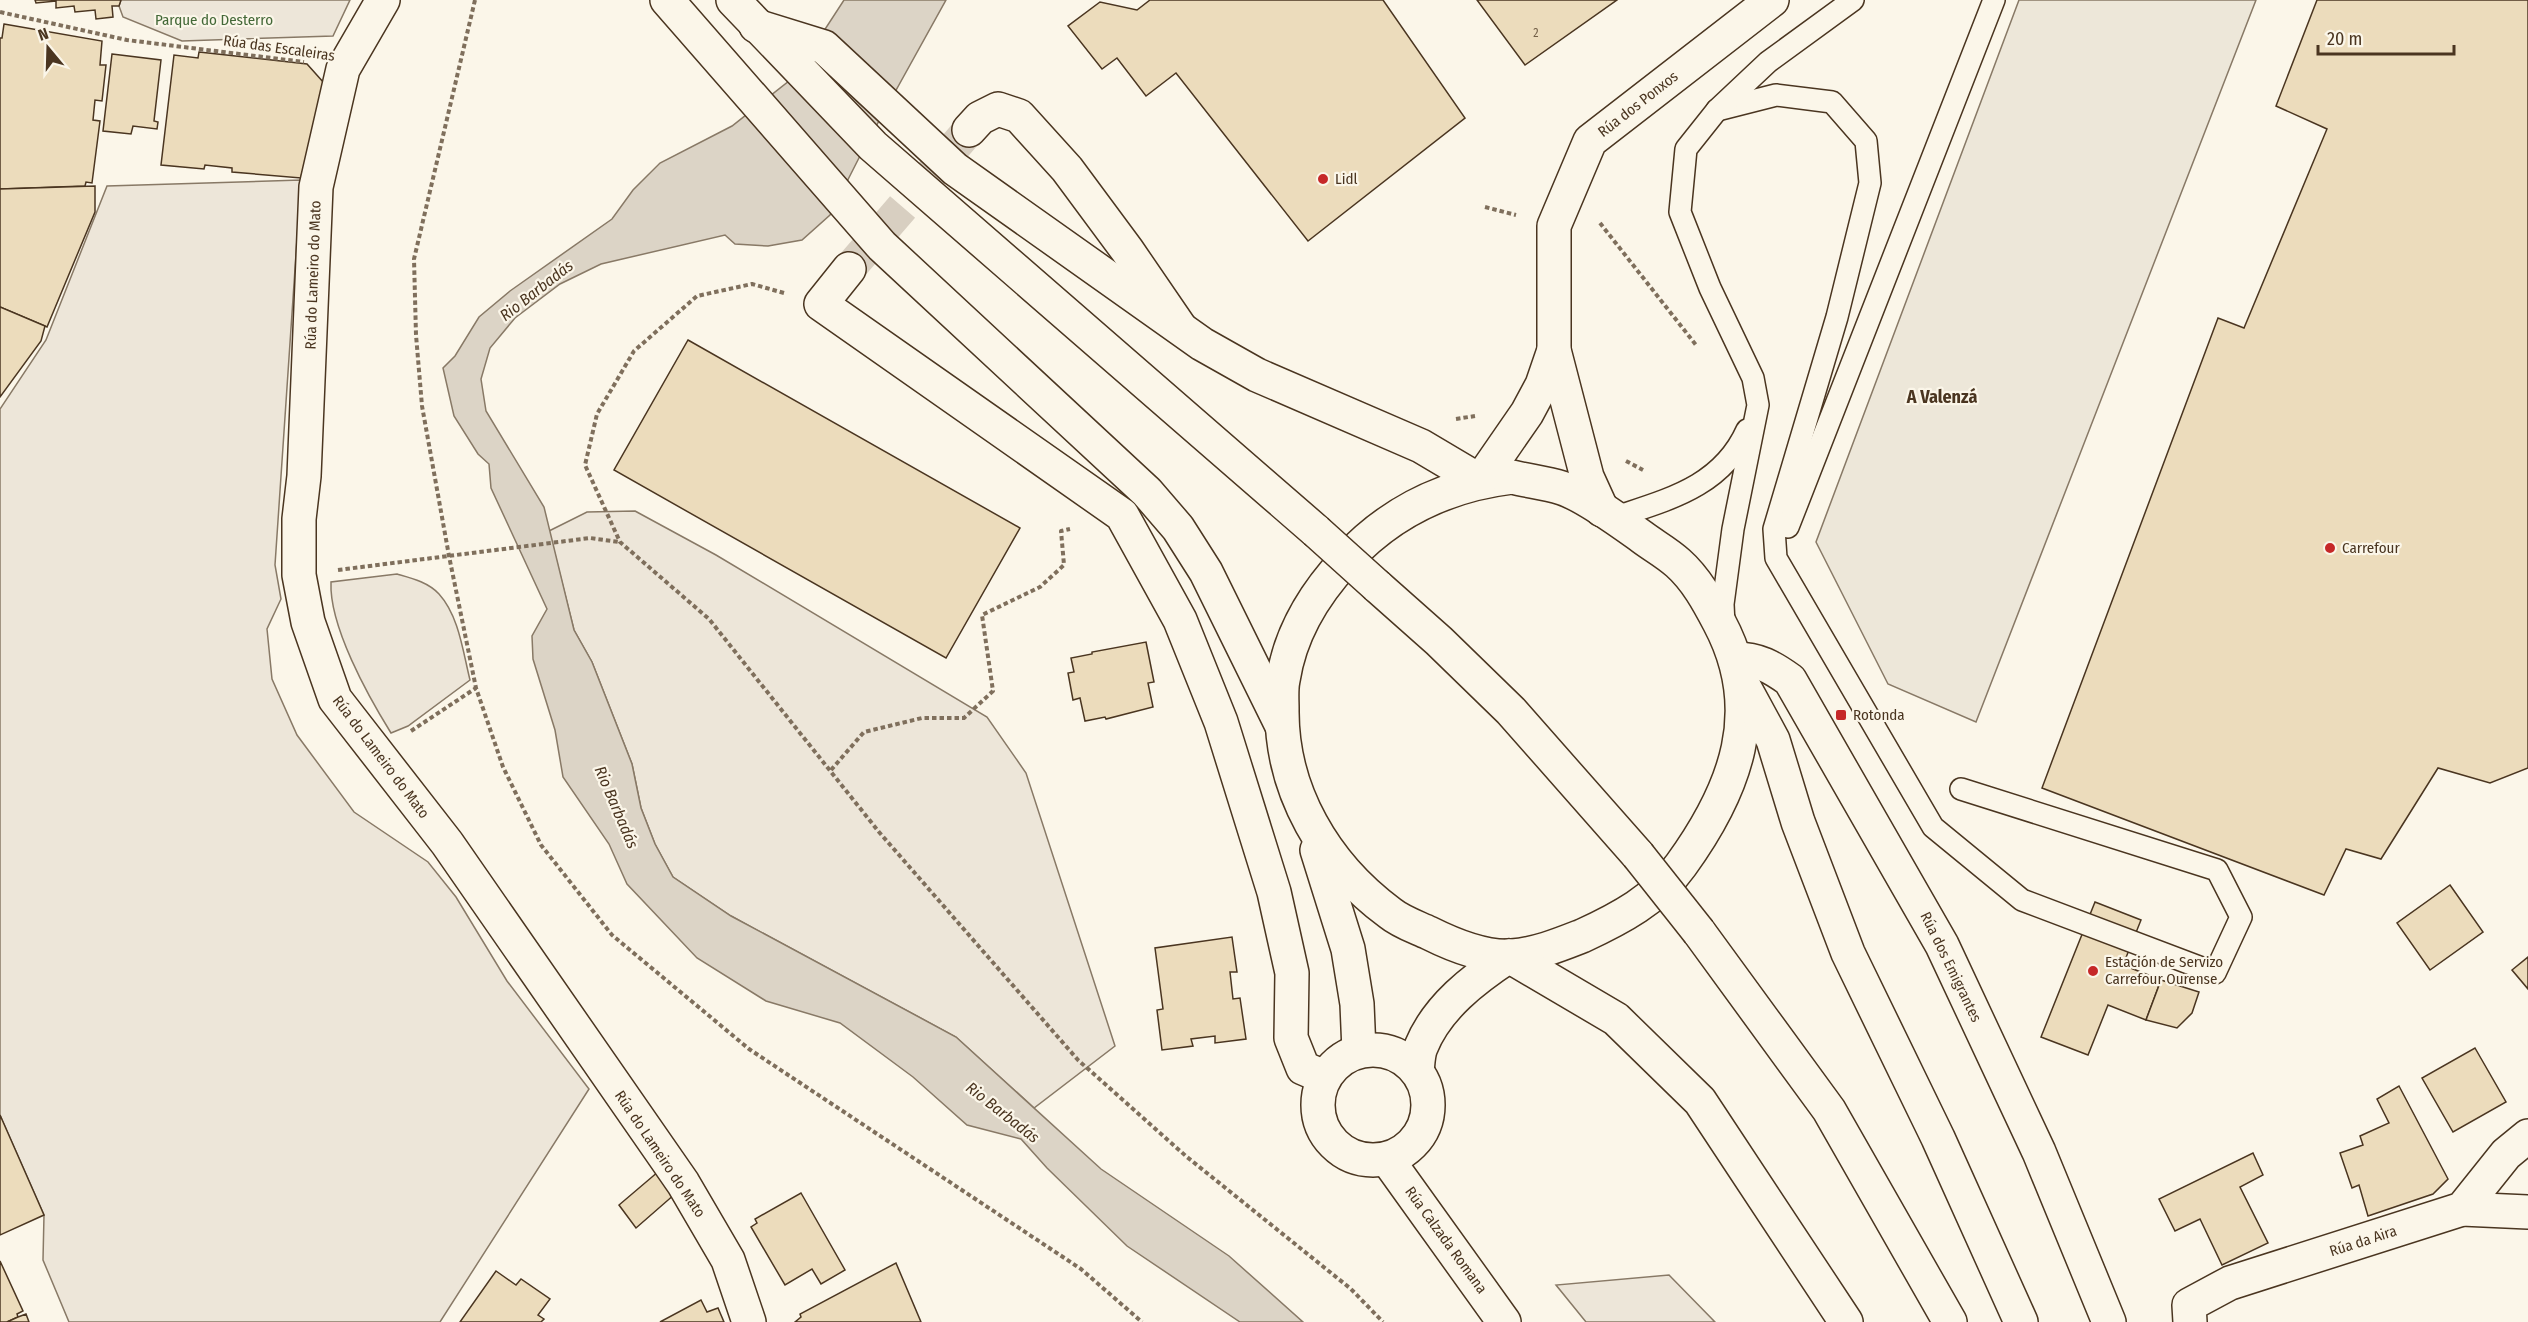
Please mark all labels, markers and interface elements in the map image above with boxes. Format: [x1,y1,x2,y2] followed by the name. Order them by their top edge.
[155,11,273,29] park label: Parque do Desterro
[18,18,78,78] north arrow
[2318,18,2454,56] scale bar
[36,24,51,45] text: N
[1533,26,1539,40] house number: 2
[2327,28,2362,50] text: 20 m
[222,31,336,65] street label: Rúa das Escaleiras
[1594,67,1682,141] street label: Rúa dos Ponxos
[1335,170,1357,188] place label: Lidl
[1316,172,1330,186] marker: Lidl
[301,200,325,350] street label: Rúa do Lameiro do Mato
[496,256,577,325] water label: Rio Barbadás
[1906,386,1977,408] district label: A Valenzá
[2342,539,2400,557] place label: Carrefour
[2323,541,2337,555] marker: Carrefour
[329,692,433,822] street label: Rúa do Lameiro do Mato
[1853,706,1905,724] place label: Rotonda
[1834,708,1848,722] marker: Rotonda
[591,763,643,851] water label: Rio Barbadás
[1916,909,1986,1025] street label: Rúa dos Emigrantes
[2105,953,2223,988] place label: Estación de Servizo Carrefour Ourense
[2086,964,2100,978] marker: Estación de Servizo Carrefour Ourense
[962,1078,1043,1147] water label: Rio Barbadás
[611,1087,709,1221] street label: Rúa do Lameiro do Mato
[1401,1183,1491,1297] street label: Rúa Calzada Romana
[2327,1222,2399,1260] street label: Rúa da Aira

